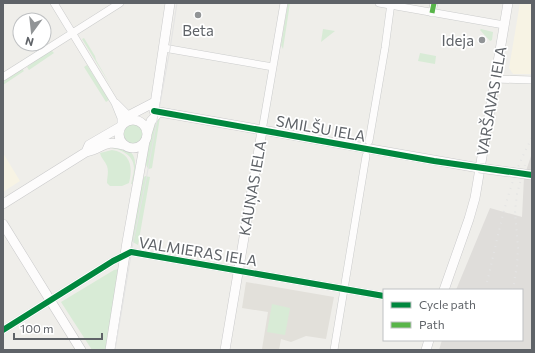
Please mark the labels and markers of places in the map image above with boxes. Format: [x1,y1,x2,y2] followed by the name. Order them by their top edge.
[193,10,203,20] marker: Beta
[182,21,214,39] place label: Beta
[442,31,474,49] place label: Ideja
[477,35,487,45] marker: Ideja

